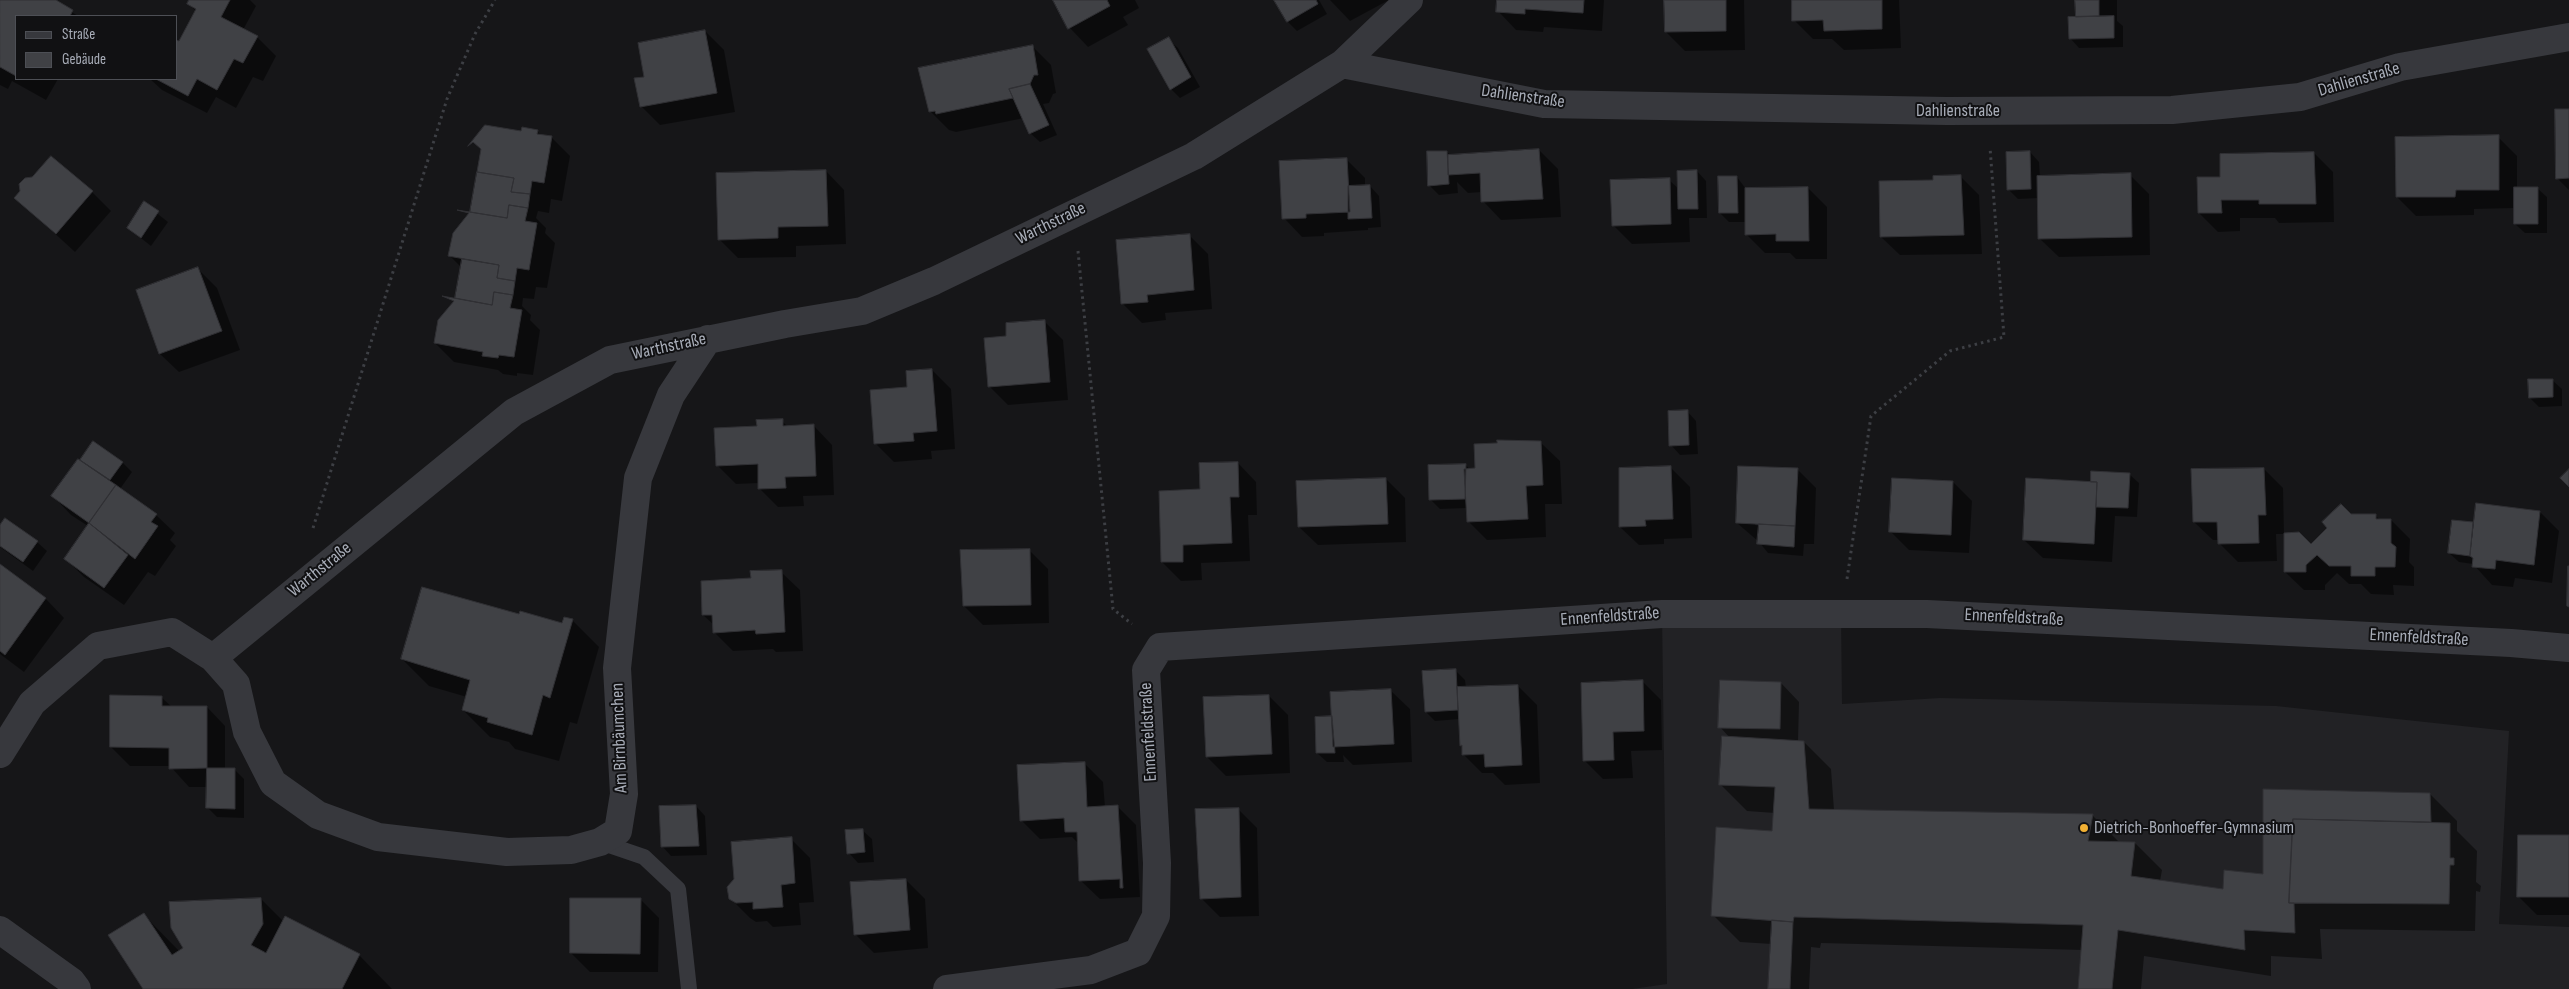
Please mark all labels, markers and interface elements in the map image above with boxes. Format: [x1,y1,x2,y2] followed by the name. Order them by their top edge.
[15,15,178,80] legend
[62,25,95,44] text: Straße
[62,50,106,69] text: Gebäude
[2316,58,2402,102] street label: Dahlienstraße
[1480,80,1566,114] street label: Dahlienstraße
[1916,100,2000,122] street label: Dahlienstraße
[1012,198,1090,250] street label: Warthstraße
[630,329,708,365] street label: Warthstraße
[284,538,356,602] street label: Warthstraße
[1560,603,1660,631] street label: Ennenfeldstraße
[1964,605,2064,631] street label: Ennenfeldstraße
[2369,625,2469,651] street label: Ennenfeldstraße
[1136,682,1162,782] street label: Ennenfeldstraße
[607,683,633,793] street label: Am Birnbäumchen
[2094,817,2294,839] place label: Dietrich-Bonhoeffer-Gymnasium
[2078,822,2090,834] marker: Dietrich-Bonhoeffer-Gymnasium

